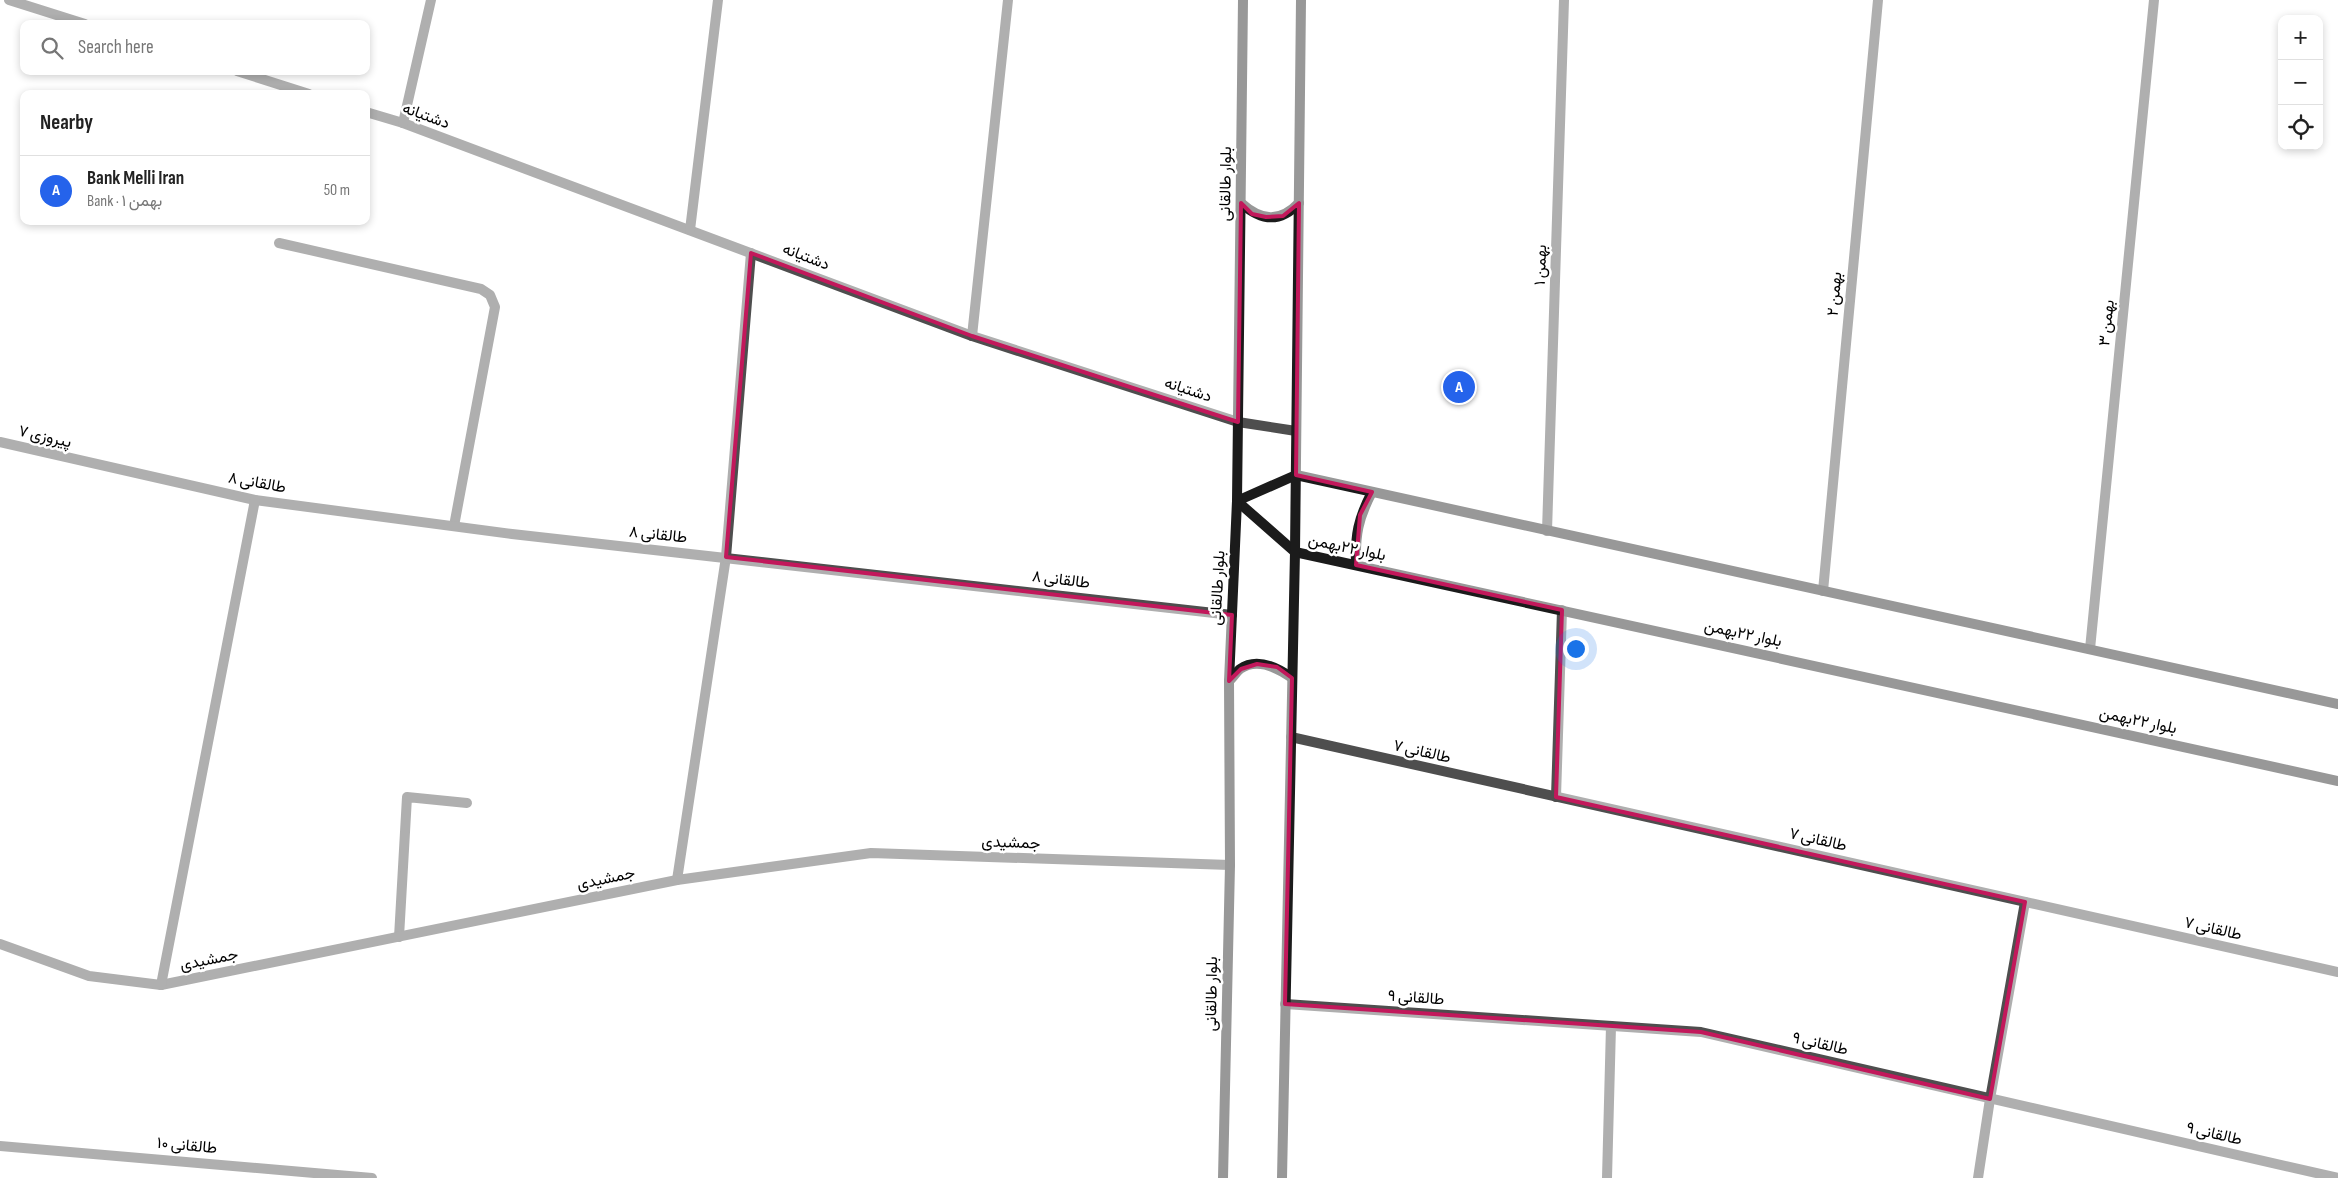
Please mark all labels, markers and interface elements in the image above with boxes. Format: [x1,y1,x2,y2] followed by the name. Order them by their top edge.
[2278,15,2323,150] map controls
[2278,15,2323,60] button: +
[20,20,370,75] search box
[38,34,66,62] icon: search
[78,36,154,59] text: Search here
[2278,60,2323,105] button: −
[400,99,452,133] street label: دشتیانه
[2278,105,2323,150] button: locate
[40,110,93,135] text: Nearby
[1216,146,1236,222] street label: بلوار طالقانی
[87,167,184,190] text: Bank Melli Iran
[52,181,60,200] text: A
[324,181,350,200] text: 50 m
[87,192,162,211] text: Bank · بهمن ۱
[780,239,832,275] street label: دشتیانه
[1531,244,1551,286] street label: بهمن ۱
[1824,271,1846,317] street label: بهمن ۲
[2095,299,2119,347] street label: بهمن ۳
[1443,368,1475,406] pin: A
[1162,373,1214,407] street label: دشتیانه
[16,422,73,453] street label: پیروزی ۷
[227,469,287,497] street label: طالقانی ۸
[628,523,688,547] street label: طالقانی ۸
[1306,531,1388,565] street label: بلوار ۲۲بهمن
[1207,550,1229,626] street label: بلوار طالقانی
[1031,567,1091,593] street label: طالقانی ۸
[1702,617,1784,651] street label: بلوار ۲۲بهمن
[1563,636,1589,662] your location
[2097,704,2179,738] street label: بلوار ۲۲بهمن
[1391,736,1453,768] street label: طالقانی ۷
[1787,824,1849,856] street label: طالقانی ۷
[981,832,1041,854] street label: جمشیدی
[575,864,637,894] street label: جمشیدی
[2182,913,2244,945] street label: طالقانی ۷
[178,945,240,975] street label: جمشیدی
[1202,956,1222,1032] street label: بلوار طالقانی
[1387,987,1445,1009] street label: طالقانی ۹
[1790,1028,1850,1060] street label: طالقانی ۹
[2184,1118,2244,1150] street label: طالقانی ۹
[156,1134,218,1158] street label: طالقانی ۱۰

